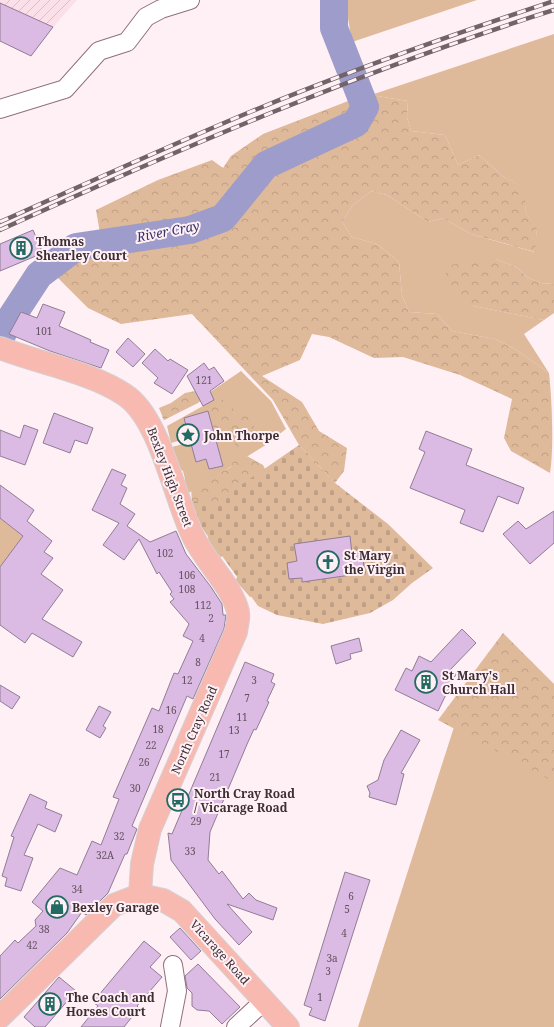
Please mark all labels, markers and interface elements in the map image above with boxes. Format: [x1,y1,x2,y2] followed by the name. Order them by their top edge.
[134,216,201,246] water label: River Cray
[36,233,127,264] place label: Thomas Shearley Court
[8,235,34,261] building icon: Thomas Shearley Court
[36,324,52,338] house number: 101
[196,373,212,387] house number: 121
[175,422,201,448] place icon: John Thorpe
[143,425,197,529] street label: Bexley High Street
[203,427,279,444] place label: John Thorpe
[157,546,173,560] house number: 102
[344,547,405,578] place label: St Mary the Virgin
[315,549,341,575] church icon: St Mary the Virgin
[179,568,196,582] house number: 106
[179,582,196,596] house number: 108
[195,598,211,612] house number: 112
[208,611,214,625] house number: 2
[199,631,205,645] house number: 4
[195,655,201,669] house number: 8
[442,667,516,698] place label: St Mary's Church Hall
[413,669,439,695] building icon: St Mary's Church Hall
[181,673,193,687] house number: 12
[251,673,257,687] house number: 3
[167,683,221,777] street label: North Cray Road
[244,691,250,705] house number: 7
[165,703,177,717] house number: 16
[236,710,248,724] house number: 11
[152,722,164,736] house number: 18
[228,723,240,737] house number: 13
[145,738,157,752] house number: 22
[218,747,230,761] house number: 17
[138,755,150,769] house number: 26
[209,770,221,784] house number: 21
[129,781,141,795] house number: 30
[194,785,295,816] place label: North Cray Road / Vicarage Road
[165,787,191,813] bus stop icon: North Cray Road / Vicarage Road
[190,814,202,828] house number: 29
[113,829,125,843] house number: 32
[184,844,196,858] house number: 33
[96,848,115,862] house number: 32A
[71,882,83,896] house number: 34
[348,889,354,903] house number: 6
[44,894,70,920] shop icon: Bexley Garage
[72,899,159,916] place label: Bexley Garage
[344,902,350,916] house number: 5
[186,916,254,989] street label: Vicarage Road
[38,922,50,936] house number: 38
[341,926,347,940] house number: 4
[26,938,38,952] house number: 42
[326,951,338,965] house number: 3a
[325,964,331,978] house number: 3
[66,989,155,1020] place label: The Coach and Horses Court
[317,990,323,1004] house number: 1
[37,991,63,1017] building icon: The Coach and Horses Court

